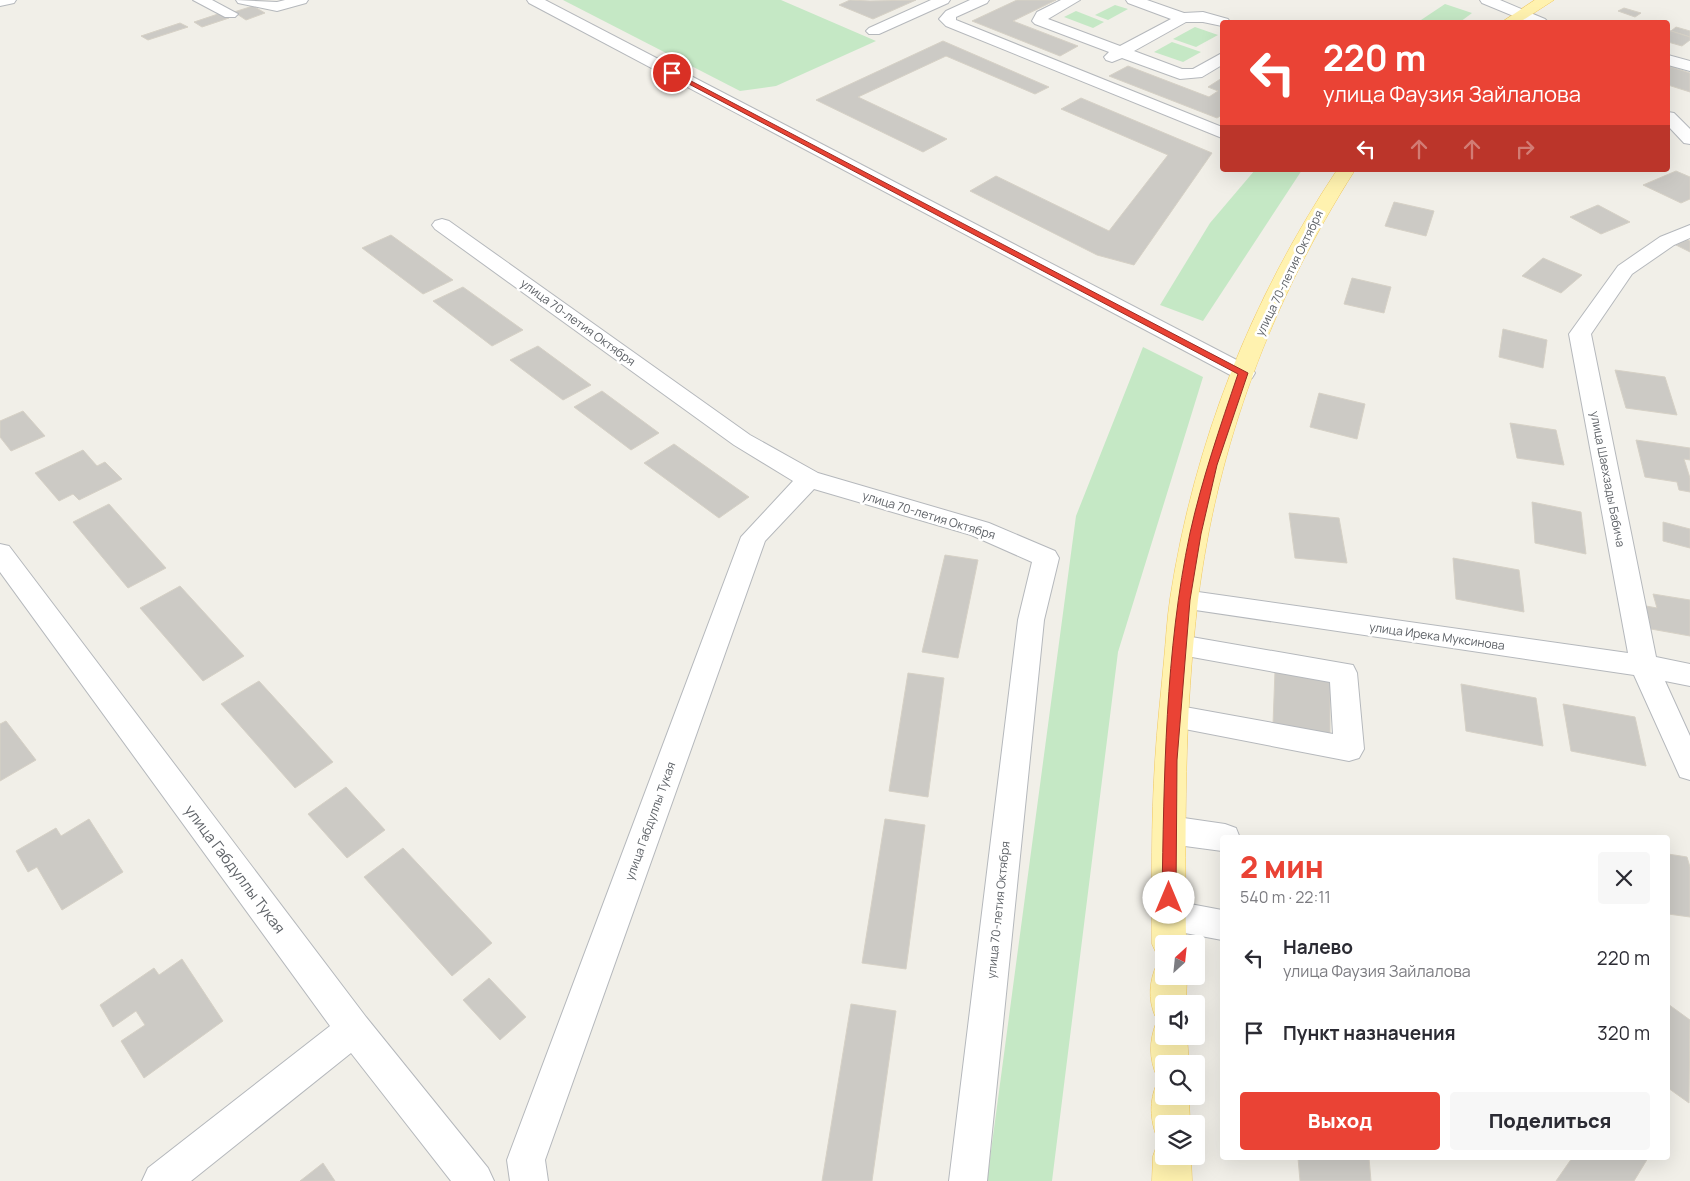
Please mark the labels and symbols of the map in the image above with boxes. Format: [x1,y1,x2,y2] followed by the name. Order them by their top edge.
[651,52,693,94] pin
[1251,207,1327,339] street label: улица 70-летия Октября
[517,274,639,370] street label: улица 70-летия Октября
[1586,410,1630,548] street label: улица Шаехзады Бабича
[860,487,998,543] street label: улица 70-летия Октября
[1368,618,1506,654] street label: улица Ирека Муксинова
[621,759,679,883] street label: улица Габдуллы Тукая
[180,800,290,938] street label: улица Габдуллы Тукая
[982,840,1014,980] street label: улица 70-летия Октября
[1142,871,1194,923] position arrow
[1155,935,1205,985] north arrow

